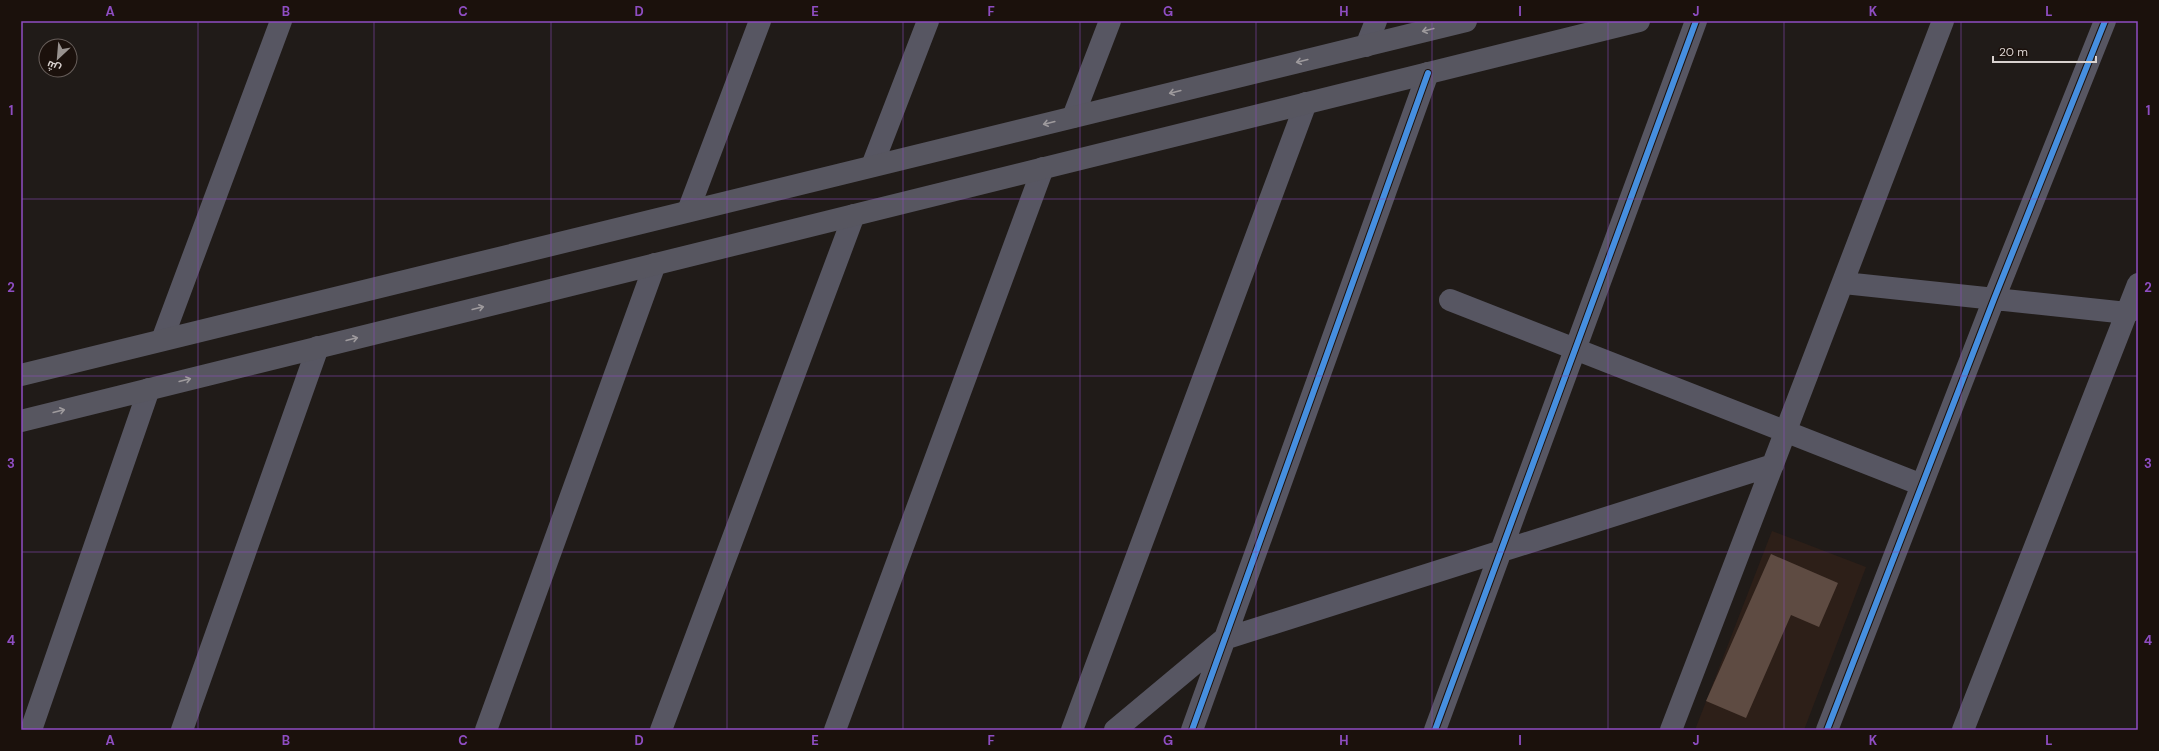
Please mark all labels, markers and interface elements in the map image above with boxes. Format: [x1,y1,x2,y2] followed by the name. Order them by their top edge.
[105,3,115,20] text: A
[282,3,290,20] text: B
[458,3,468,20] text: C
[634,3,644,20] text: D
[811,3,819,20] text: E
[987,3,995,20] text: F
[1163,3,1173,20] text: G
[1339,3,1349,20] text: H
[1518,3,1522,20] text: I
[1692,3,1700,20] text: J
[1869,3,1878,20] text: K
[2045,3,2053,20] text: L
[1422,27,1435,35] one-way arrow
[38,38,78,78] north arrow
[1993,38,2096,64] scale bar
[1999,44,2028,60] text: 20 m
[44,58,63,76] text: ش
[1296,58,1309,66] one-way arrow
[1169,89,1182,96] one-way arrow
[9,102,13,119] text: 1
[2146,102,2150,119] text: 1
[1043,120,1056,127] one-way arrow
[7,279,15,296] text: 2
[2144,279,2152,296] text: 2
[471,303,484,311] one-way arrow
[345,334,358,342] one-way arrow
[178,376,191,383] one-way arrow
[52,407,65,415] one-way arrow
[7,455,15,472] text: 3
[2144,455,2152,472] text: 3
[7,632,15,649] text: 4
[2144,632,2152,649] text: 4
[105,732,115,749] text: A
[282,732,290,749] text: B
[458,732,468,749] text: C
[634,732,644,749] text: D
[811,732,819,749] text: E
[987,732,995,749] text: F
[1163,732,1173,749] text: G
[1339,732,1349,749] text: H
[1518,732,1522,749] text: I
[1692,732,1700,749] text: J
[1869,732,1878,749] text: K
[2045,732,2053,749] text: L

